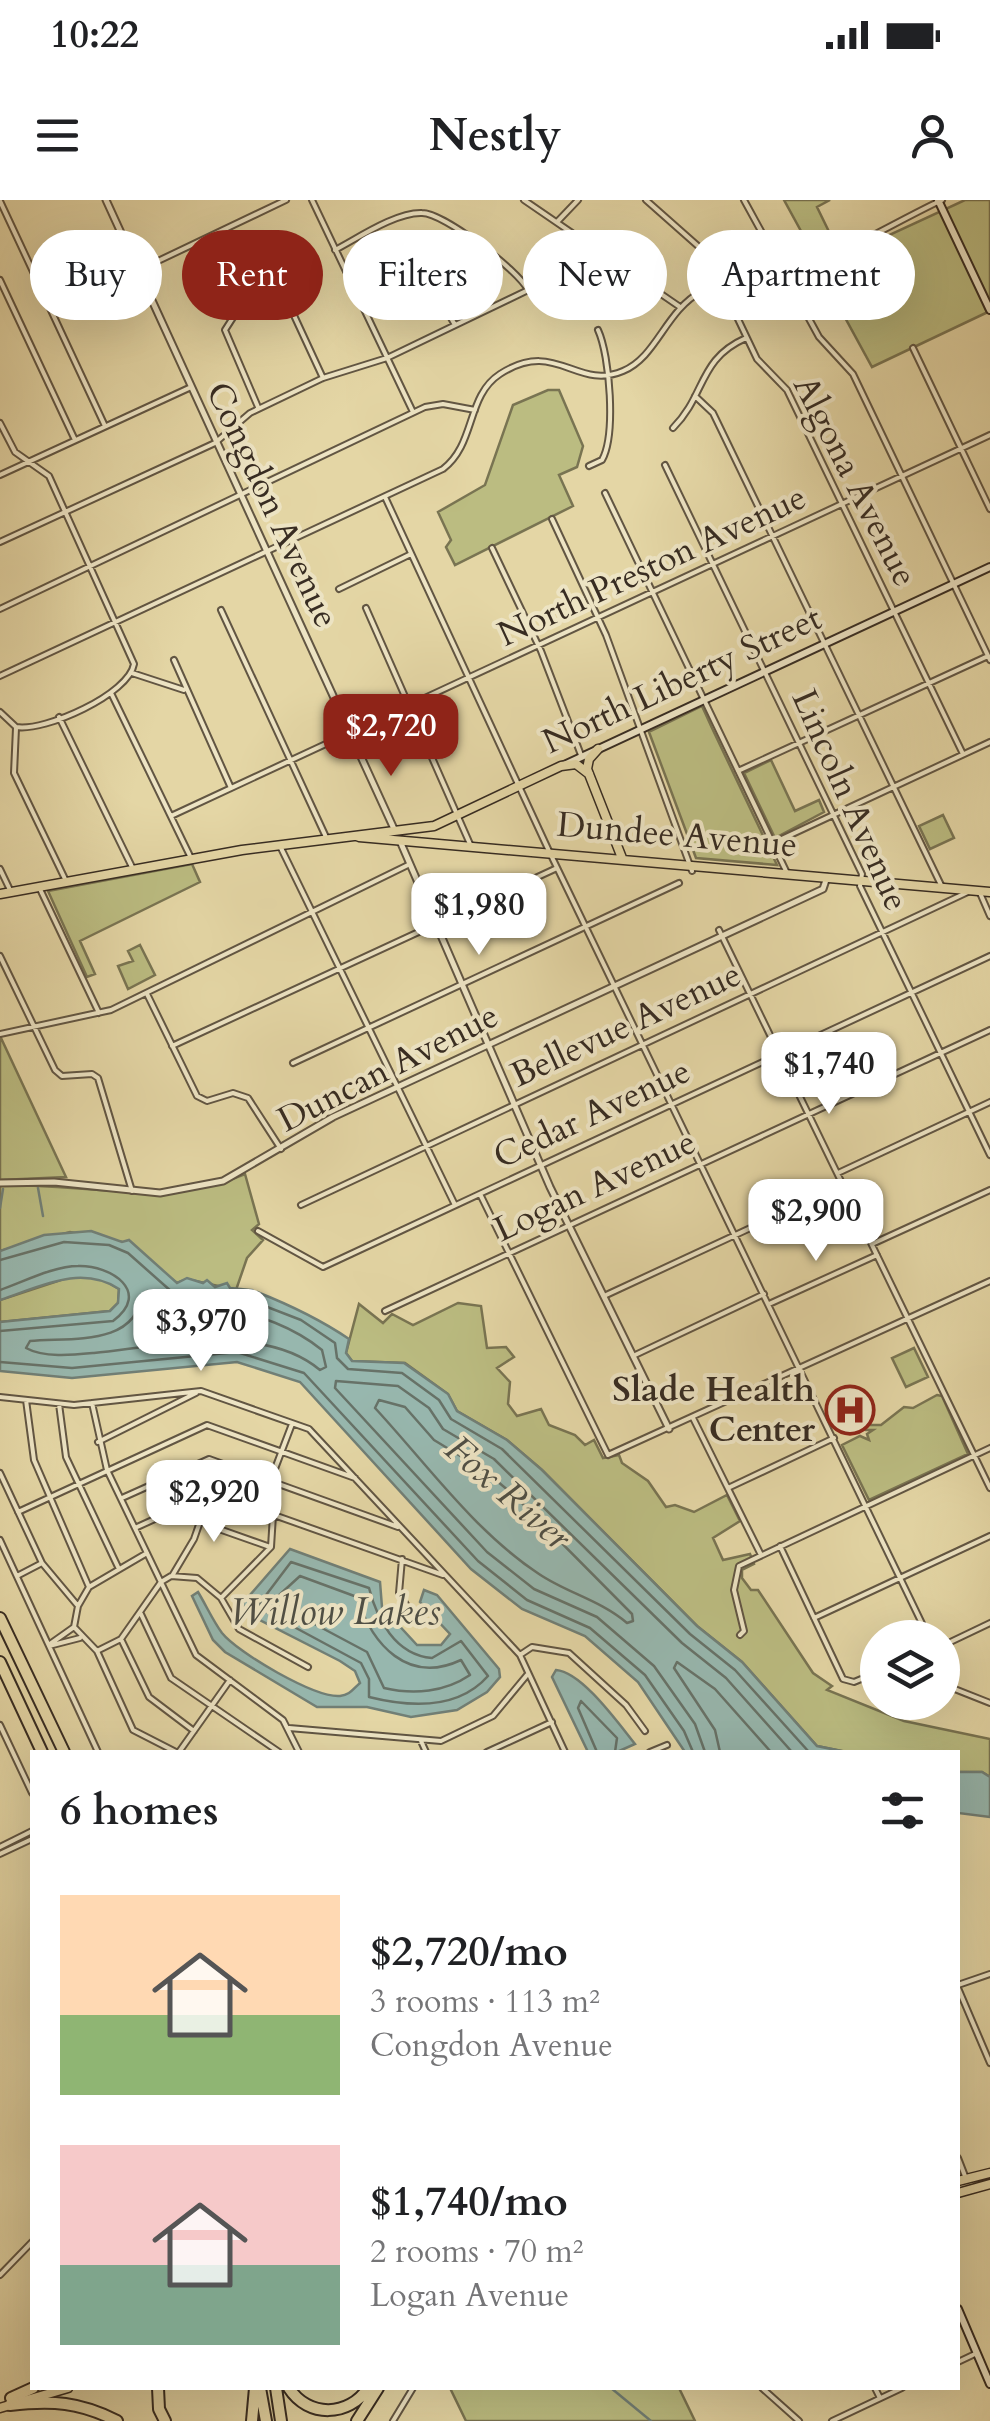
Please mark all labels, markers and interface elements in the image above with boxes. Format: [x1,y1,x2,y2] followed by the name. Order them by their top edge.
[50,9,139,61] text: 10:22
[429,105,561,166] text: Nestly
[30,108,85,163] icon: menu
[905,108,960,163] icon: person
[30,230,162,320] chip: Buy
[182,230,323,320] chip: Rent
[343,230,503,320] chip: Filters
[523,230,667,320] chip: New
[687,230,915,320] chip: Apartment
[781,368,929,594] street label: Algona Avenue
[194,375,350,635] street label: Congdon Avenue
[490,473,814,659] street label: North Preston Avenue
[535,594,829,766] street label: North Liberty Street
[780,682,920,918] street label: Lincoln Avenue
[310,694,472,779] pin: $2,720
[345,704,437,748] text: $2,720
[555,801,799,869] street label: Dundee Avenue
[398,873,560,958] pin: $1,980
[433,883,525,927] text: $1,980
[503,951,749,1099] street label: Bellevue Avenue
[270,992,506,1144] street label: Duncan Avenue
[748,1032,910,1117] pin: $1,740
[783,1042,875,1086] text: $1,740
[486,1047,698,1181] street label: Cedar Avenue
[486,1118,704,1254] street label: Logan Avenue
[735,1179,897,1264] pin: $2,900
[770,1189,862,1233] text: $2,900
[120,1289,282,1374] pin: $3,970
[155,1299,247,1343] text: $3,970
[612,1366,816,1454] place label: Slade Health Center
[824,1384,876,1436] hospital icon: Slade Health Center
[434,1424,583,1563] water label: Fox River
[133,1460,295,1545] pin: $2,920
[168,1470,260,1514] text: $2,920
[229,1586,441,1638] water label: Willow Lakes
[860,1620,960,1720] map controls
[860,1620,960,1720] button: layers
[60,1782,218,1839] text: 6 homes
[875,1783,930,1838] icon: filters
[370,1923,568,1980] text: $2,720/mo
[140,1935,260,2055] icon: home
[370,1980,600,2024] text: 3 rooms · 113 m²
[370,2024,613,2068] text: Congdon Avenue
[370,2173,568,2230] text: $1,740/mo
[140,2185,260,2305] icon: home
[370,2230,583,2274] text: 2 rooms · 70 m²
[370,2274,569,2318] text: Logan Avenue

